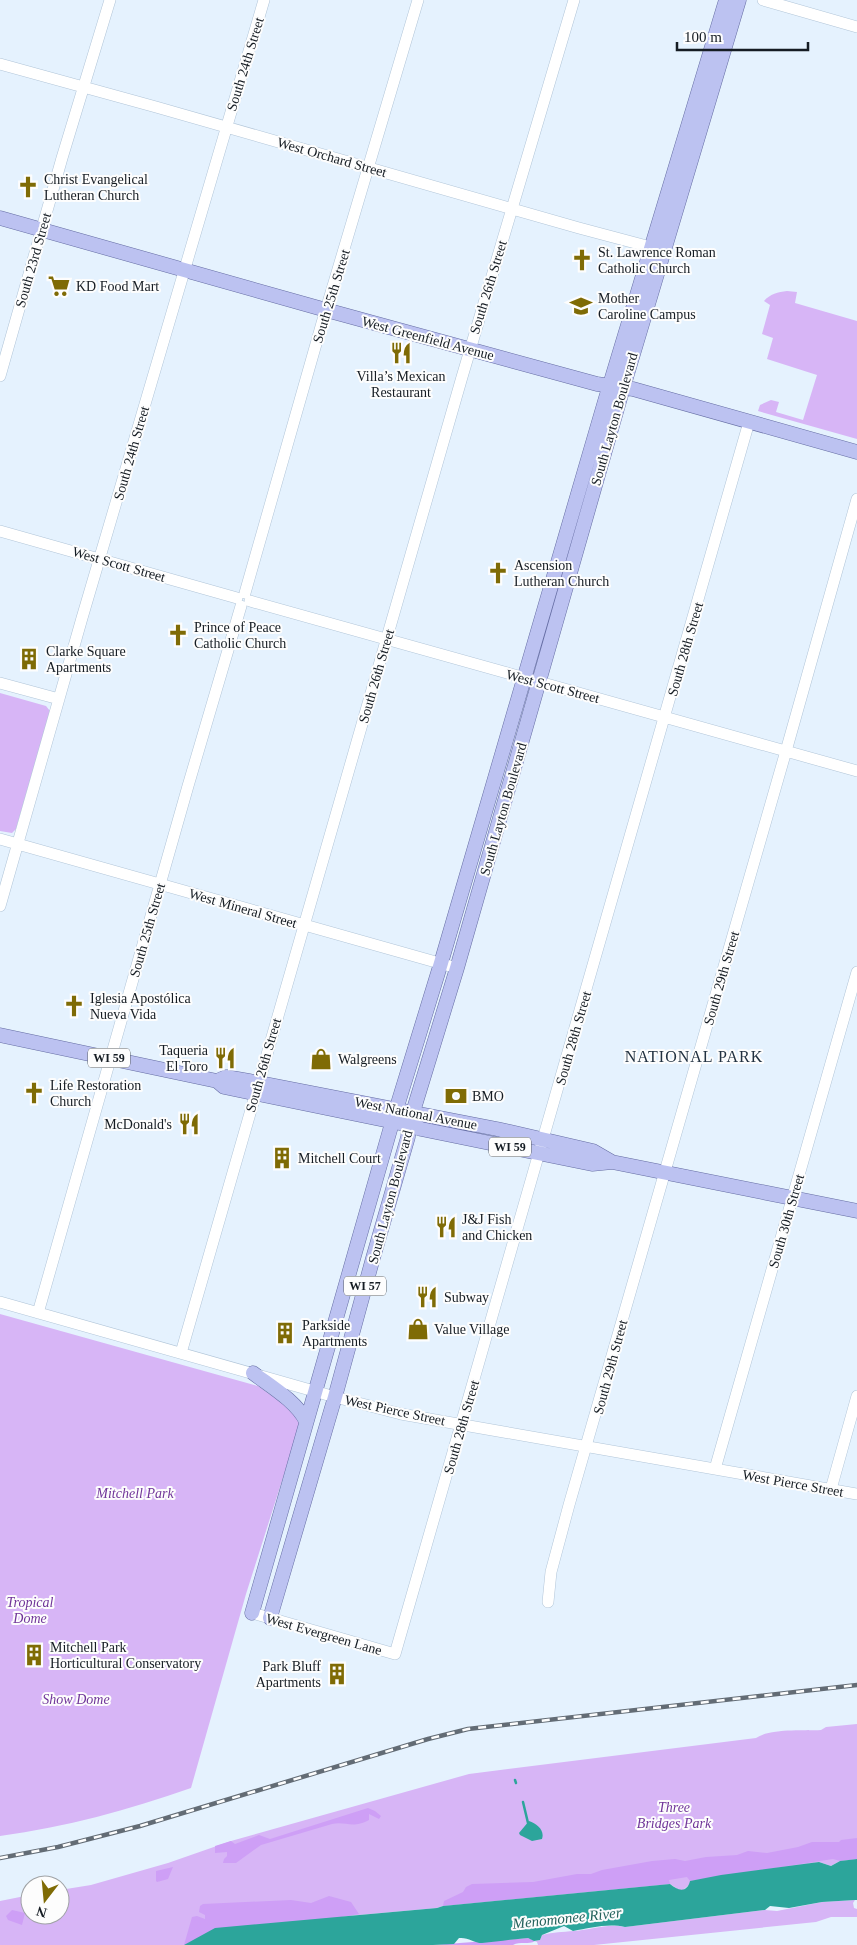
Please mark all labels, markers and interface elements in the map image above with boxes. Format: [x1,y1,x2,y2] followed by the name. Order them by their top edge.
[224,15,267,113] street label: South 24th Street
[677,20,808,52] scale bar
[684,29,722,45] text: 100 m
[275,135,388,180] street label: West Orchard Street
[44,172,148,203] place label: Christ Evangelical Lutheran Church
[15,174,41,200] church icon: Christ Evangelical Lutheran Church
[13,211,54,309] street label: South 23rd Street
[467,238,510,336] street label: South 26th Street
[598,245,716,276] place label: St. Lawrence Roman Catholic Church
[310,247,353,345] street label: South 25th Street
[569,247,595,273] church icon: St. Lawrence Roman Catholic Church
[46,273,72,299] supermarket icon: KD Food Mart
[76,279,159,294] place label: KD Food Mart
[598,291,696,322] place label: Mother Caroline Campus
[568,293,594,319] school or university icon: Mother Caroline Campus
[360,314,496,363] street label: West Greenfield Avenue
[388,340,414,366] restaurant icon: Villa’s Mexican Restaurant
[588,351,641,487] street label: South Layton Boulevard
[357,369,445,400] place label: Villa’s Mexican Restaurant
[111,404,152,502] street label: South 24th Street
[71,544,167,585] street label: West Scott Street
[514,558,609,589] place label: Ascension Lutheran Church
[485,560,511,586] church icon: Ascension Lutheran Church
[665,600,706,698] street label: South 28th Street
[194,620,286,651] place label: Prince of Peace Catholic Church
[165,622,191,648] church icon: Prince of Peace Catholic Church
[356,627,397,725] street label: South 26th Street
[46,644,126,675] place label: Clarke Square Apartments
[16,646,42,672] building icon: Clarke Square Apartments
[505,667,601,706] street label: West Scott Street
[477,741,530,877] street label: South Layton Boulevard
[127,881,168,979] street label: South 25th Street
[187,886,299,931] street label: West Mineral Street
[701,929,742,1027] street label: South 29th Street
[553,989,594,1087] street label: South 28th Street
[90,991,191,1022] place label: Iglesia Apostólica Nueva Vida
[61,993,87,1019] church icon: Iglesia Apostólica Nueva Vida
[243,1016,284,1114] street label: South 26th Street
[159,1043,209,1074] place label: Taqueria El Toro
[212,1045,238,1071] restaurant icon: Taqueria El Toro
[308,1046,334,1072] shop icon: Walgreens
[88,1048,130,1068] road number: WI 59
[625,1048,763,1065] district label: NATIONAL PARK
[338,1052,397,1067] place label: Walgreens
[50,1078,141,1109] place label: Life Restoration Church
[21,1080,47,1106] church icon: Life Restoration Church
[443,1083,469,1109] bank icon: BMO
[472,1089,504,1104] place label: BMO
[353,1094,478,1133] street label: West National Avenue
[176,1111,202,1137] restaurant icon: McDonald's
[104,1117,172,1132] place label: McDonald's
[365,1129,416,1266] street label: South Layton Boulevard
[489,1138,531,1156] road number: WI 59
[269,1145,295,1171] building icon: Mitchell Court
[298,1151,381,1166] place label: Mitchell Court
[766,1172,807,1270] street label: South 30th Street
[462,1212,532,1243] place label: J&J Fish and Chicken
[433,1214,459,1240] restaurant icon: J&J Fish and Chicken
[344,1276,386,1295] road number: WI 57
[414,1284,440,1310] restaurant icon: Subway
[444,1290,489,1305] place label: Subway
[405,1316,431,1342] shop icon: Value Village
[302,1318,367,1349] place label: Parkside Apartments
[591,1318,630,1416] street label: South 29th Street
[272,1320,298,1346] building icon: Parkside Apartments
[434,1322,510,1337] place label: Value Village
[441,1378,482,1476] street label: South 28th Street
[343,1393,447,1428] street label: West Pierce Street
[741,1467,845,1500] street label: West Pierce Street
[95,1486,174,1501] park label: Mitchell Park
[7,1595,54,1626] park label: Tropical Dome
[264,1611,384,1658] street label: West Evergreen Lane
[50,1640,201,1671] place label: Mitchell Park Horticultural Conservatory
[21,1642,47,1668] building icon: Mitchell Park Horticultural Conservatory
[256,1659,321,1690] place label: Park Bluff Apartments
[324,1661,350,1687] building icon: Park Bluff Apartments
[42,1692,110,1707] park label: Show Dome
[637,1800,712,1831] park label: Three Bridges Park
[20,1875,70,1925] north arrow
[35,1903,48,1921] text: N
[511,1904,622,1932] water label: Menomonee River

